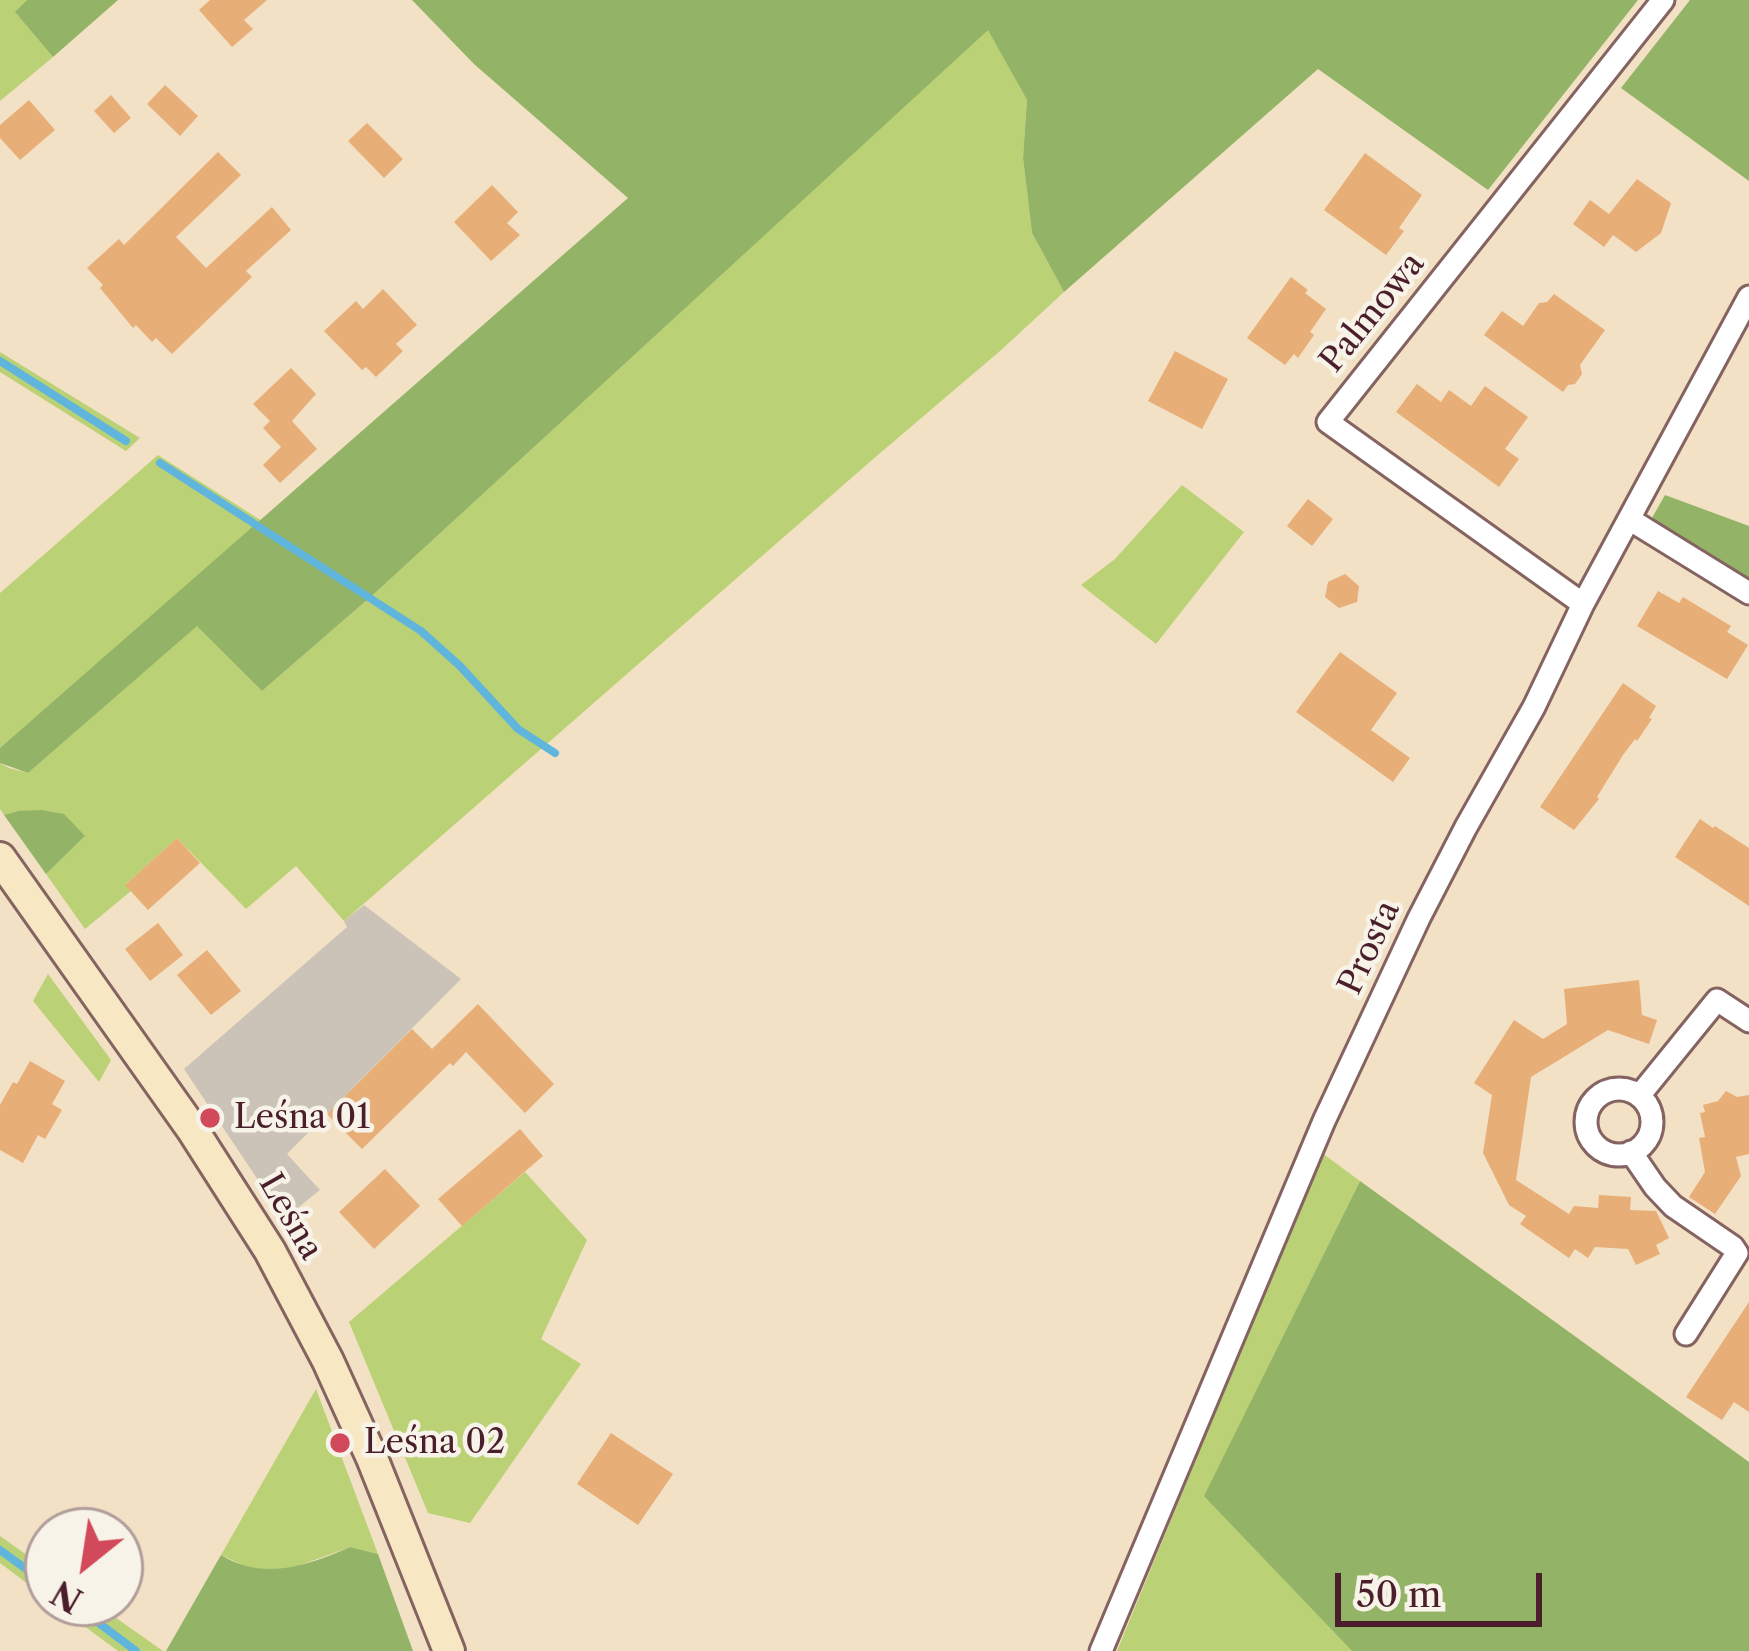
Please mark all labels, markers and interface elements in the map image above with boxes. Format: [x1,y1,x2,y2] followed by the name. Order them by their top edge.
[1313,245,1433,381] street label: Palmowa
[1331,895,1409,1001] street label: Prosta
[234,1098,370,1138] place label: Leśna 01
[197,1105,223,1131] marker: Leśna 01
[250,1167,330,1267] street label: Leśna
[364,1423,505,1463] place label: Leśna 02
[327,1430,353,1456] marker: Leśna 02
[24,1507,144,1627] north arrow
[1341,1549,1548,1623] scale bar
[45,1571,90,1621] text: N
[1356,1572,1441,1616] text: 50 m

